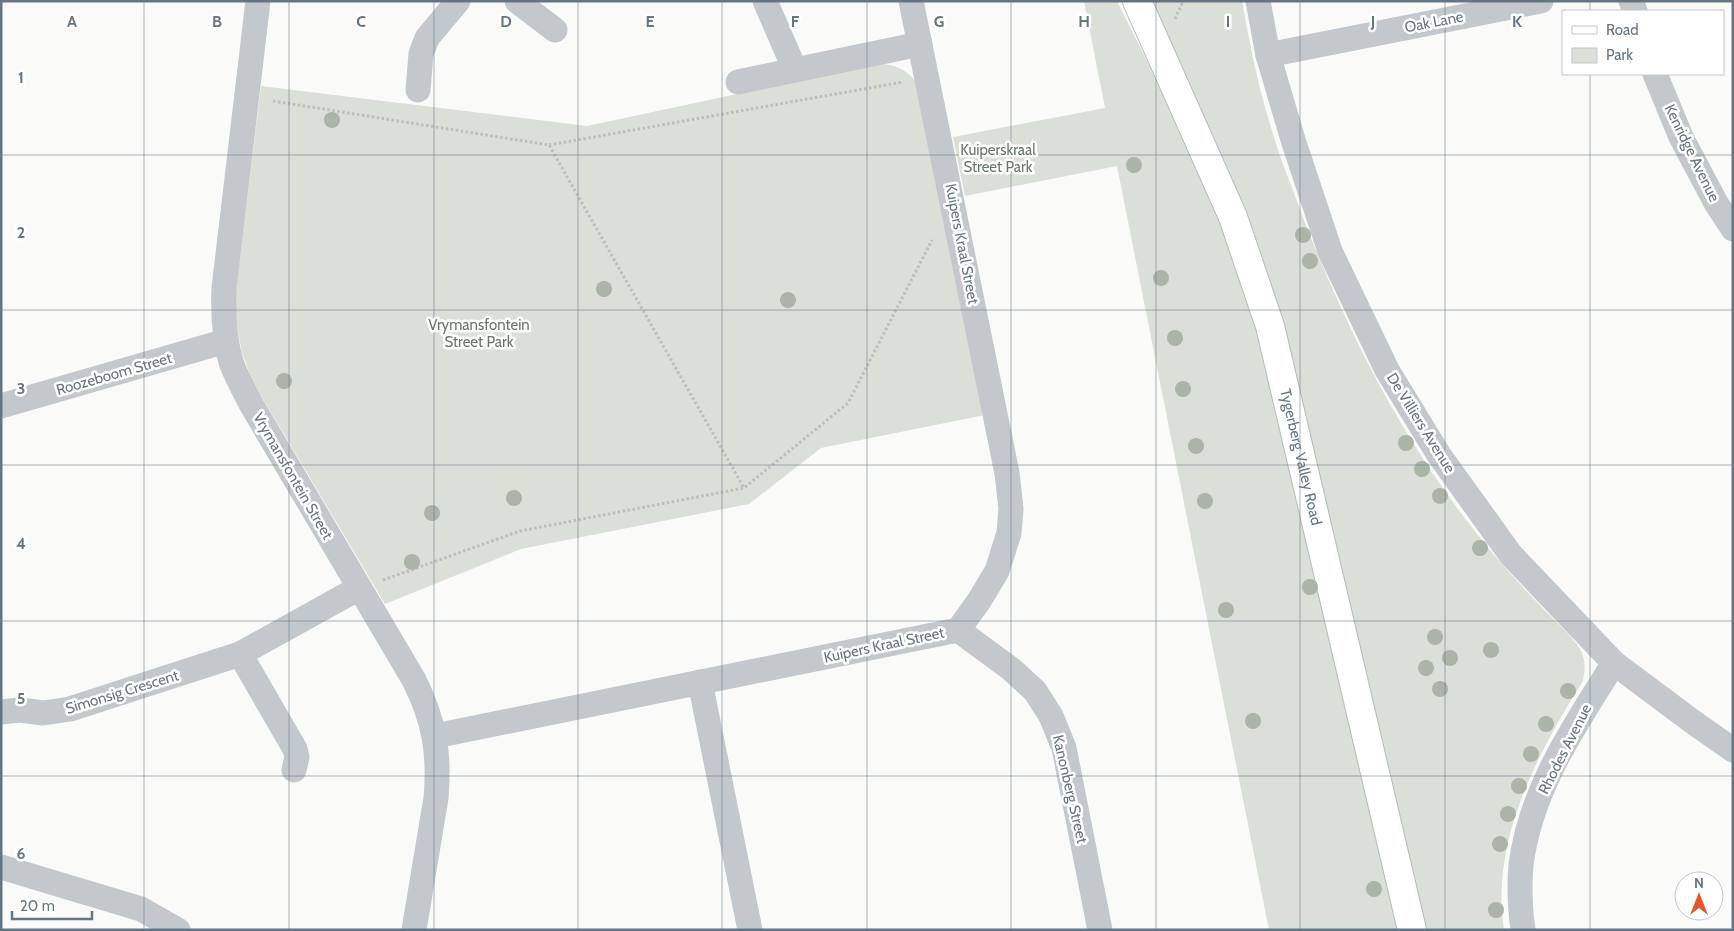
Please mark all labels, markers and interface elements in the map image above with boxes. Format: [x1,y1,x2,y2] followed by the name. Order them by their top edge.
[1403,7,1465,37] street label: Oak Lane
[1562,10,1724,75] legend
[67,12,77,31] text: A
[212,12,222,31] text: B
[356,12,366,31] text: C
[500,12,512,31] text: D
[645,12,655,31] text: E
[791,12,800,31] text: F
[934,12,944,31] text: G
[1078,12,1090,31] text: H
[1226,12,1230,31] text: I
[1370,12,1375,31] text: J
[1512,12,1522,31] text: K
[1606,21,1639,39] text: Road
[1606,46,1633,64] text: Park
[18,68,24,87] text: 1
[1661,101,1724,205] street label: Kenridge Avenue
[960,141,1036,176] park label: Kuiperskraal Street Park
[941,182,983,306] street label: Kuipers Kraal Street
[17,223,25,242] text: 2
[428,316,530,351] park label: Vrymansfontein Street Park
[54,349,174,399] street label: Roozeboom Street
[1383,370,1459,477] street label: De Villiers Avenue
[17,379,25,398] text: 3
[1276,387,1326,527] street label: Tygerberg Valley Road
[249,409,337,543] street label: Vrymansfontein Street
[16,534,26,553] text: 4
[822,623,946,667] street label: Kuipers Kraal Street
[63,666,181,718] street label: Simonsig Crescent
[17,689,25,708] text: 5
[1535,701,1596,797] street label: Rhodes Avenue
[1049,733,1091,845] street label: Kanonberg Street
[17,844,26,863] text: 6
[1674,871,1724,921] north arrow
[1694,874,1704,892] text: N
[12,888,92,920] scale bar
[20,897,55,915] text: 20 m

